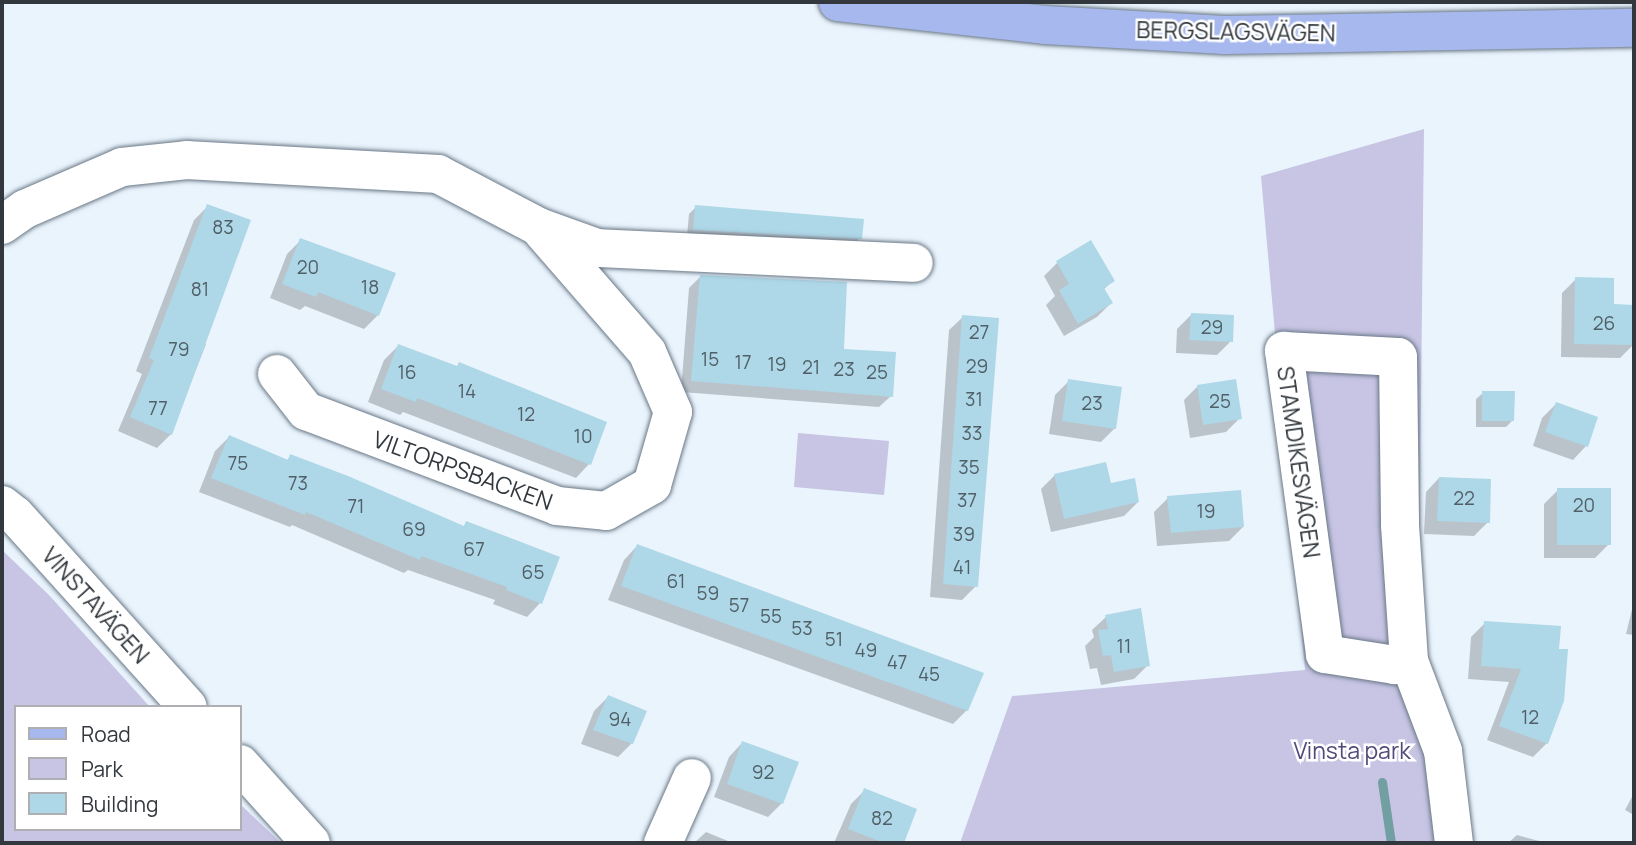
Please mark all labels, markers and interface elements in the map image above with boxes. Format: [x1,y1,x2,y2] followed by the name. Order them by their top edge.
[1136,15,1336,47] street label: BERGSLAGSVÄGEN
[212,217,234,239] house number: 83
[297,257,319,279] house number: 20
[361,277,379,299] house number: 18
[191,279,209,301] house number: 81
[1593,313,1615,335] house number: 26
[1201,317,1223,339] house number: 29
[969,322,989,344] house number: 27
[168,339,190,361] house number: 79
[701,349,719,371] house number: 15
[735,352,751,374] house number: 17
[767,354,787,376] house number: 19
[966,356,988,378] house number: 29
[802,357,820,379] house number: 21
[833,359,855,381] house number: 23
[397,362,417,384] house number: 16
[866,362,888,384] house number: 25
[1272,364,1326,560] street label: STAMDIKESVÄGEN
[458,381,476,403] house number: 14
[965,389,983,411] house number: 31
[1209,391,1231,413] house number: 25
[1081,393,1103,415] house number: 23
[148,398,168,420] house number: 77
[517,404,535,426] house number: 12
[961,423,983,445] house number: 33
[370,425,556,515] street label: VILTORPSBACKEN
[574,426,592,448] house number: 10
[228,453,248,475] house number: 75
[958,457,980,479] house number: 35
[288,473,308,495] house number: 73
[1453,488,1475,510] house number: 22
[957,490,977,512] house number: 37
[1573,495,1595,517] house number: 20
[348,496,364,518] house number: 71
[1196,501,1216,523] house number: 19
[402,519,426,541] house number: 69
[953,524,975,546] house number: 39
[463,539,485,561] house number: 67
[37,541,155,669] street label: VINSTAVÄGEN
[953,557,971,579] house number: 41
[522,562,544,584] house number: 65
[667,571,685,593] house number: 61
[697,583,719,605] house number: 59
[729,595,749,617] house number: 57
[760,606,782,628] house number: 55
[791,618,813,640] house number: 53
[825,629,843,651] house number: 51
[1117,636,1131,658] house number: 11
[855,640,877,662] house number: 49
[887,652,907,674] house number: 47
[918,664,940,686] house number: 45
[14,705,242,831] legend
[1521,707,1539,729] house number: 12
[609,709,631,731] house number: 94
[81,720,131,748] text: Road
[1293,736,1411,764] park label: Vinsta park
[81,755,123,783] text: Park
[752,762,774,784] house number: 92
[81,790,158,818] text: Building
[871,808,893,830] house number: 82

